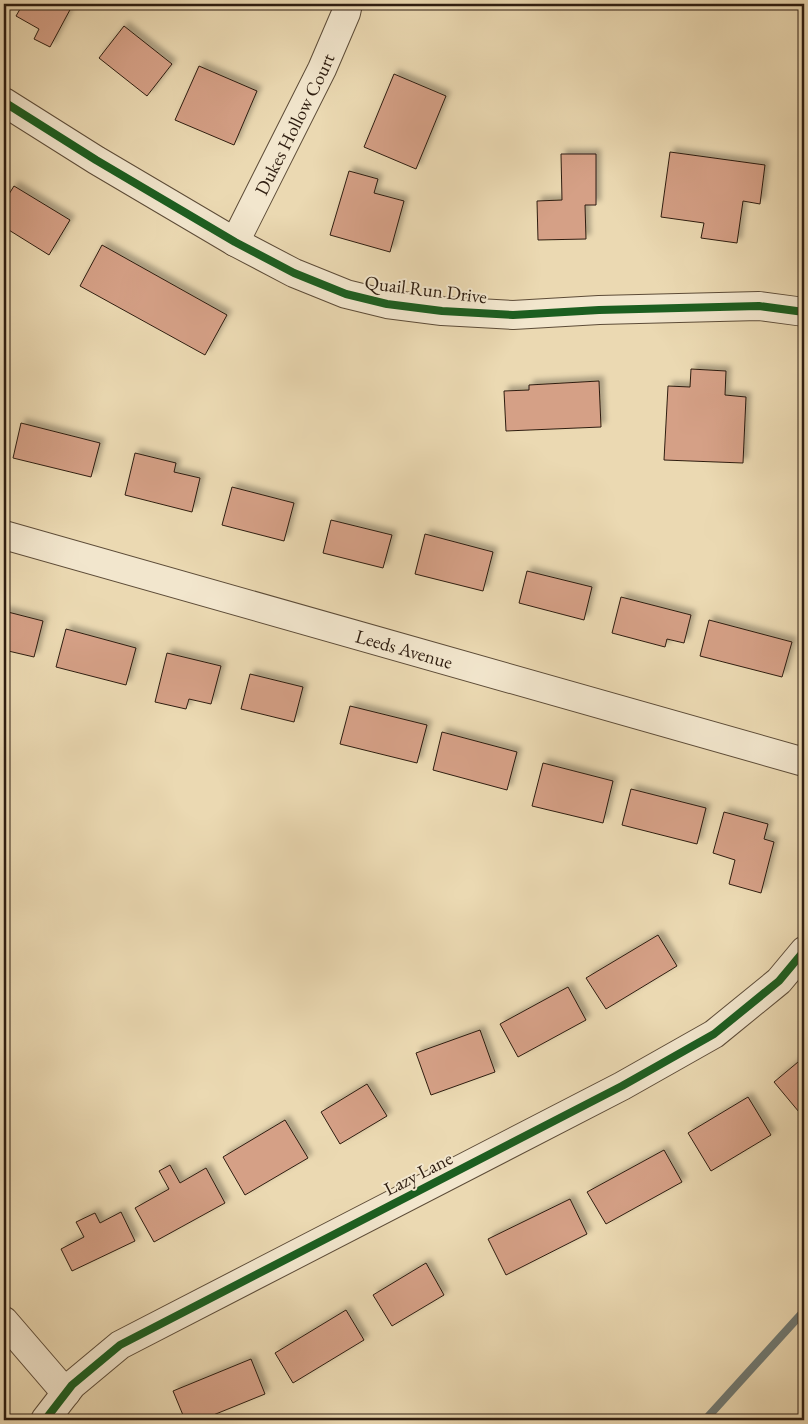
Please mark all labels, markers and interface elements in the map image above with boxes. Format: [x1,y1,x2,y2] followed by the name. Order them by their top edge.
[249,49,340,199] street label: Dukes Hollow Court
[363,270,489,309] street label: Quail Run Drive
[353,623,455,675] street label: Leeds Avenue
[380,1146,457,1201] street label: Lazy Lane

